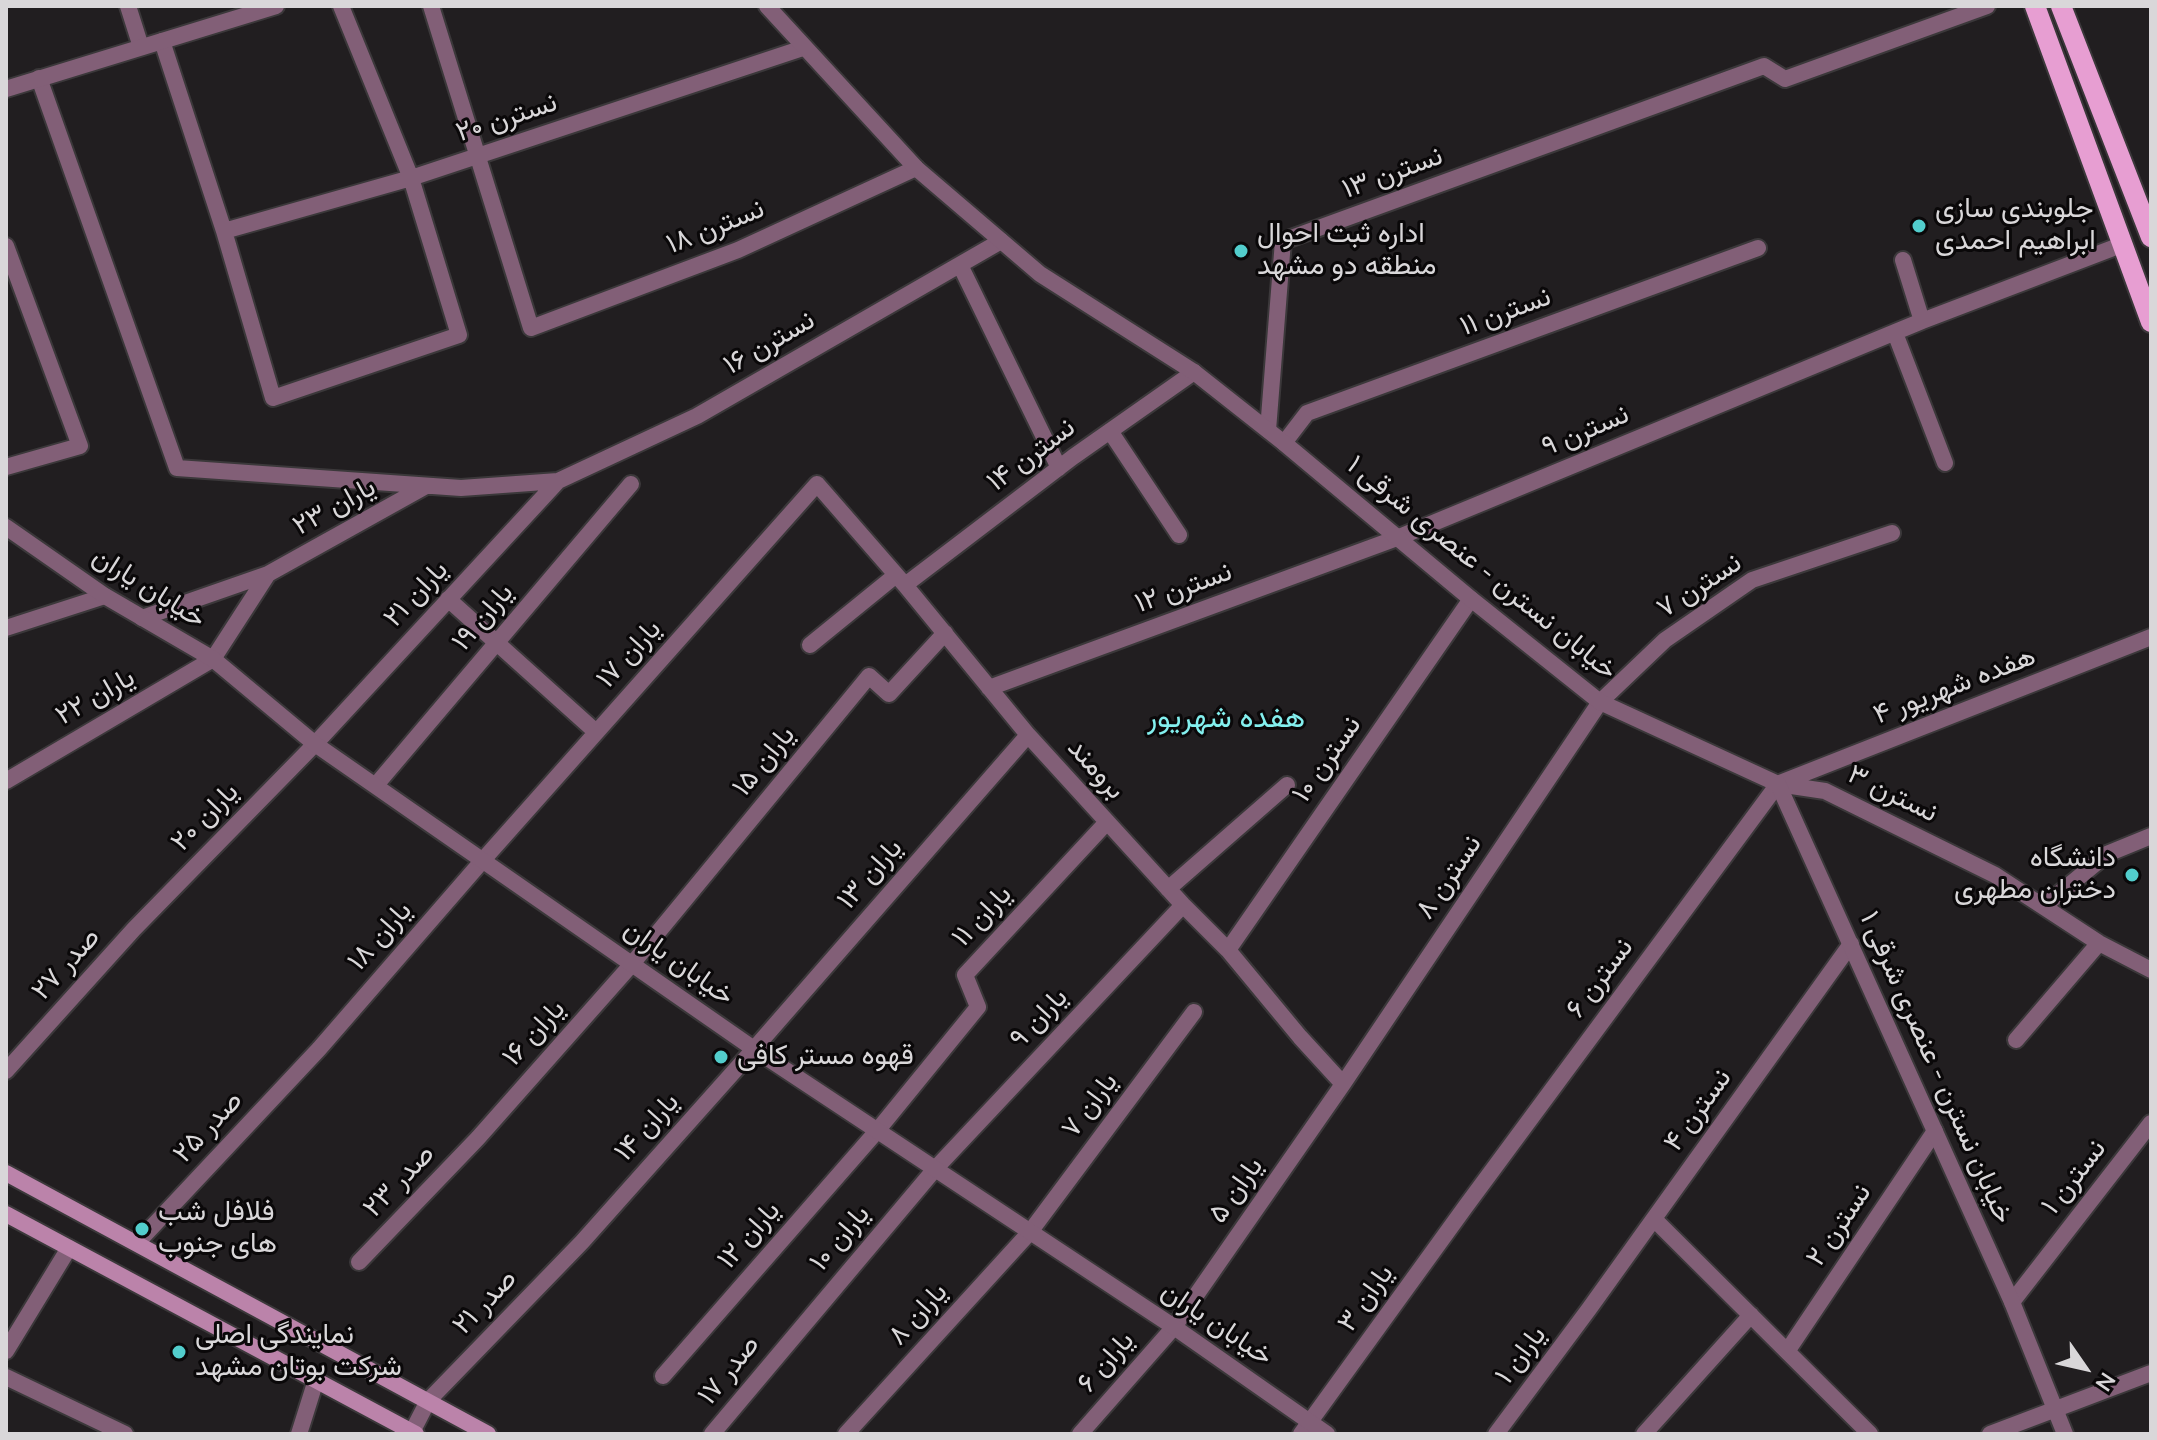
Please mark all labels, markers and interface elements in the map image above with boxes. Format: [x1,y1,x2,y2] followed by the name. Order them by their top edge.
[452,87,562,151] street label: نسترن ۲۰
[1338,140,1448,208] street label: نسترن ۱۳
[662,193,770,263] street label: نسترن ۱۸
[1935,193,2096,259] place label: جلوبندی سازی ابراهیم احمدی
[1910,217,1928,235] marker: جلوبندی سازی ابراهیم احمدی
[1257,218,1436,284] place label: اداره ثبت احوال منطقه دو مشهد
[1232,242,1250,260] marker: اداره ثبت احوال منطقه دو مشهد
[1456,281,1556,345] street label: نسترن ۱۱
[719,305,821,383] street label: نسترن ۱۶
[1537,399,1635,465] street label: نسترن ۹
[981,412,1083,500] street label: نسترن ۱۴
[1339,450,1623,688] street label: خیابان نسترن - عنصری شرقی ۱
[288,472,382,544] street label: یاران ۲۳
[85,541,211,637] street label: خیابان یاران
[1651,547,1749,627] street label: نسترن ۷
[378,555,456,635] street label: یاران ۲۱
[1131,556,1237,622] street label: نسترن ۱۲
[446,577,522,659] street label: یاران ۱۹
[590,614,670,696] street label: یاران ۱۷
[1869,641,2041,733] street label: هفده شهریور ۴
[51,662,141,734] street label: یاران ۲۲
[1147,702,1305,738] district label: هفده شهریور
[1286,710,1370,810] street label: نسترن ۱۰
[726,720,804,804] street label: یاران ۱۵
[1059,733,1131,807] street label: برومند
[1841,759,1943,831] street label: نسترن ۳
[165,777,247,859] street label: یاران ۲۰
[1410,830,1490,926] street label: نسترن ۸
[831,833,911,917] street label: یاران ۱۳
[1954,842,2116,908] place label: دانشگاه دختران مطهری
[2123,866,2141,884] marker: دانشگاه دختران مطهری
[946,879,1020,955] street label: یاران ۱۱
[342,895,420,979] street label: یاران ۱۸
[1851,907,2019,1229] street label: خیابان نسترن - عنصری شرقی ۱
[616,914,740,1014] street label: خیابان یاران
[26,922,108,1008] street label: صدر ۲۷
[1560,932,1642,1026] street label: نسترن ۶
[1004,982,1076,1056] street label: یاران ۹
[496,994,574,1074] street label: یاران ۱۶
[737,1040,914,1074] place label: قهوه مستر کافی
[712,1048,730,1066] marker: قهوه مستر کافی
[1658,1063,1740,1159] street label: نسترن ۴
[1056,1067,1126,1145] street label: یاران ۷
[167,1085,251,1171] street label: صدر ۲۵
[609,1087,687,1169] street label: یاران ۱۴
[2035,1134,2115,1222] street label: نسترن ۱
[357,1139,443,1225] street label: صدر ۲۳
[1202,1152,1272,1230] street label: یاران ۵
[1800,1178,1880,1274] street label: نسترن ۲
[711,1195,789,1277] street label: یاران ۱۲
[158,1196,277,1262] place label: فلافل شب های جنوب
[804,1199,878,1279] street label: یاران ۱۰
[133,1220,151,1238] marker: فلافل شب های جنوب
[1332,1259,1402,1339] street label: یاران ۳
[447,1263,525,1343] street label: صدر ۲۱
[1154,1276,1278,1374] street label: خیابان یاران
[882,1277,956,1353] street label: یاران ۸
[195,1319,402,1385] place label: نمایندگی اصلی شرکت بوتان مشهد
[1489,1320,1555,1392] street label: یاران ۱
[1071,1326,1143,1400] street label: یاران ۶
[2045,1328,2125,1408] north arrow
[692,1329,768,1413] street label: صدر ۱۷
[170,1343,188,1361] marker: نمایندگی اصلی شرکت بوتان مشهد
[2088,1366,2122,1397] text: N

